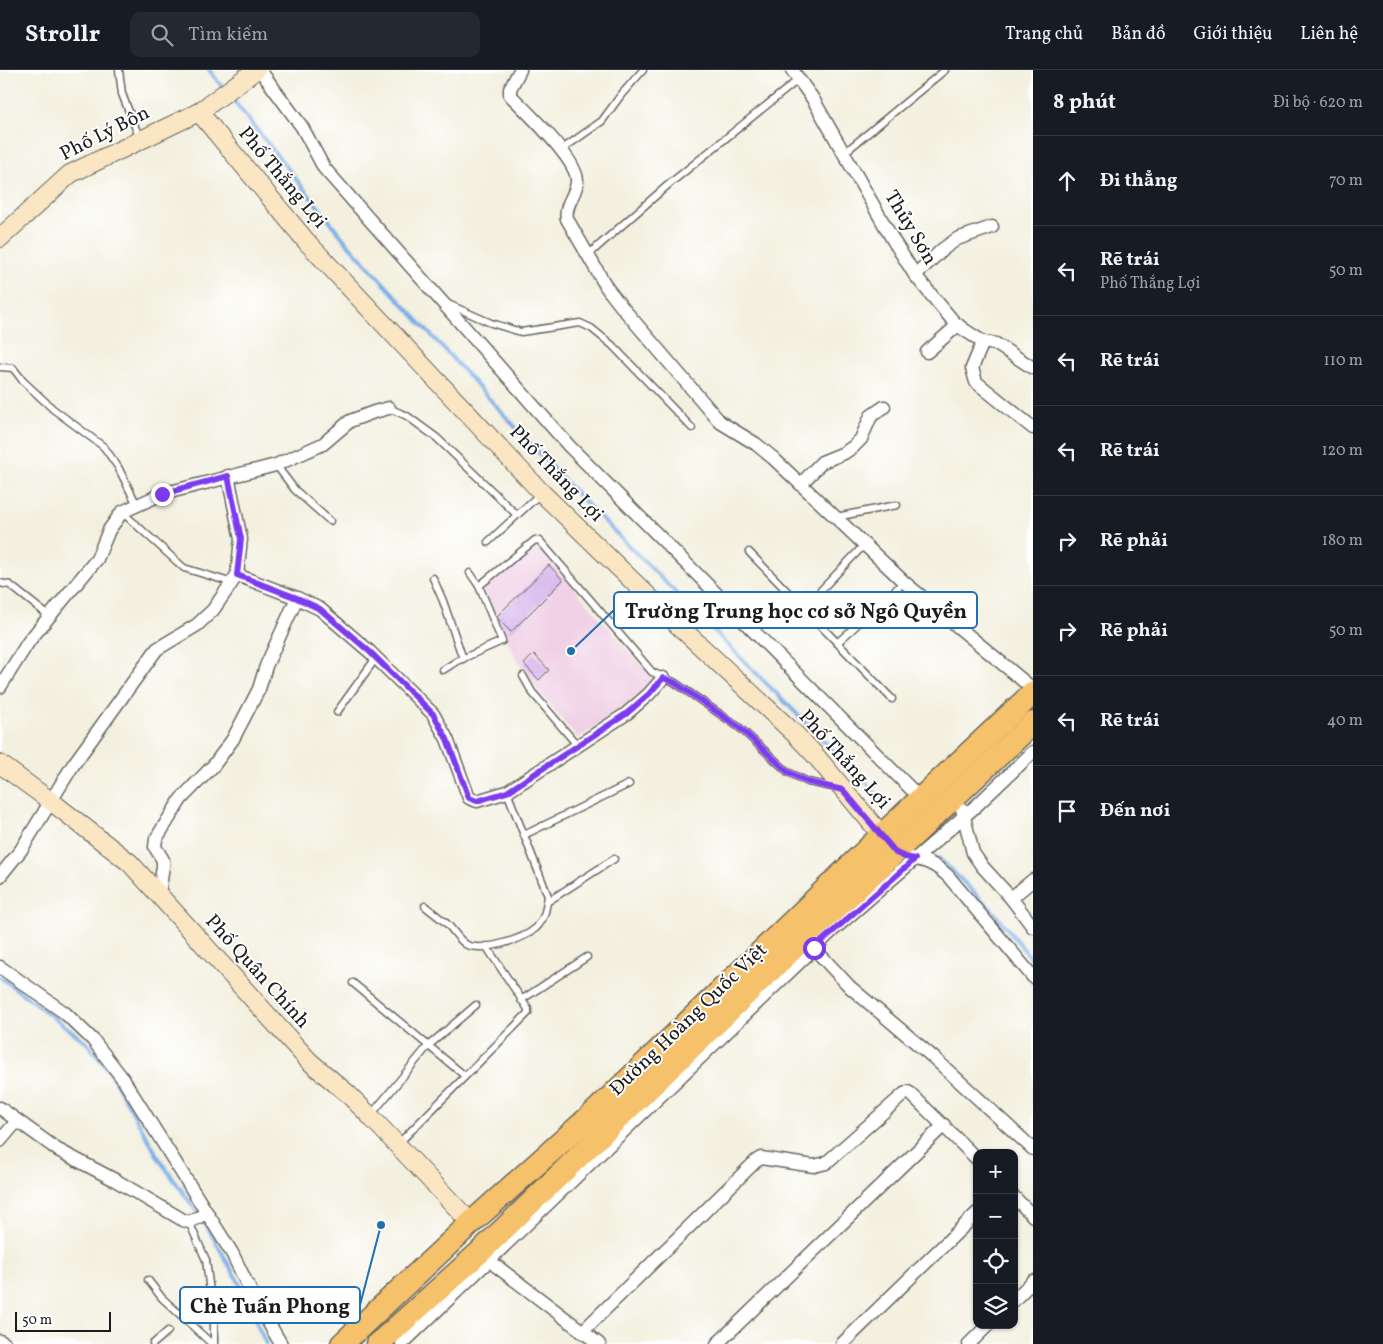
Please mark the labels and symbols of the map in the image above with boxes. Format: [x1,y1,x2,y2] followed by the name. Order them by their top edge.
[55,99,155,169] street label: Phố Lý Bôn
[231,121,333,235] street label: Phố Thắng Lợi
[877,185,943,271] street label: Thủy Sơn
[502,419,610,529] street label: Phố Thắng Lợi
[151,483,174,506] route end
[614,592,977,628] callout: Trường Trung học cơ sở Ngô Quyền
[625,598,967,627] text: Trường Trung học cơ sở Ngô Quyền
[792,704,896,816] street label: Phố Thắng Lợi
[198,909,316,1035] street label: Phố Quân Chính
[604,937,774,1103] street label: Đường Hoàng Quốc Việt
[803,937,826,960] route start
[180,1287,360,1323] callout: Chè Tuấn Phong
[190,1293,350,1322] text: Chè Tuấn Phong
[15,1309,111,1332] scale bar

